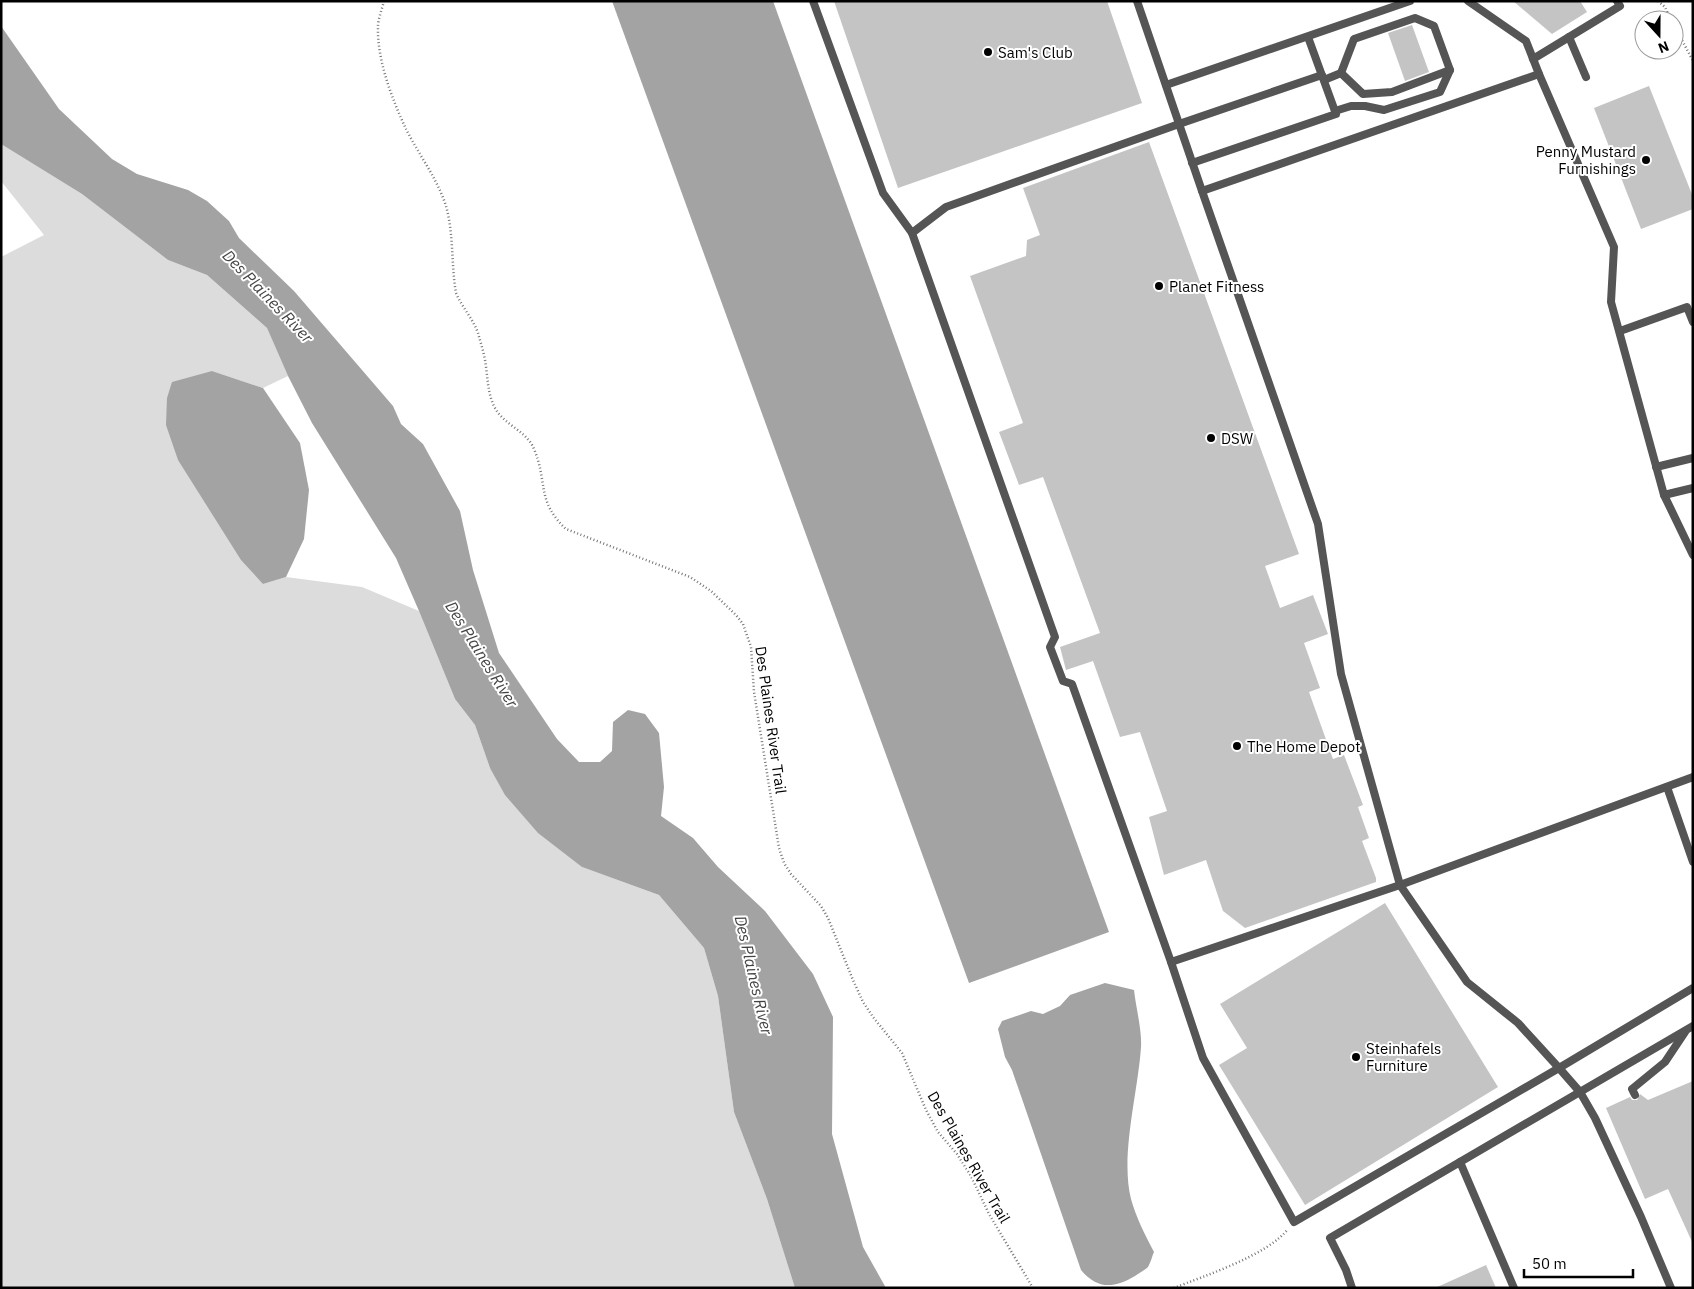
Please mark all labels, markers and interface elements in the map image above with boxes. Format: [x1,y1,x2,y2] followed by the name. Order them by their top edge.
[1634,10,1684,60] north arrow
[1656,37,1672,57] text: N
[998,43,1073,62] place label: Sam's Club
[982,46,994,58] marker: Sam's Club
[1536,142,1636,178] place label: Penny Mustard Furnishings
[1640,154,1652,166] marker: Penny Mustard Furnishings
[219,245,318,347] water label: Des Plaines River
[1169,277,1264,296] place label: Planet Fitness
[1153,280,1165,292] marker: Planet Fitness
[1221,429,1254,448] place label: DSW
[1205,432,1217,444] marker: DSW
[441,597,523,712] water label: Des Plaines River
[751,645,791,795] street label: Des Plaines River Trail
[1247,737,1360,756] place label: The Home Depot
[1231,740,1243,752] marker: The Home Depot
[731,914,778,1038] water label: Des Plaines River
[1366,1039,1441,1075] place label: Steinhafels Furniture
[1350,1051,1362,1063] marker: Steinhafels Furniture
[924,1088,1014,1226] street label: Des Plaines River Trail
[1524,1246,1633,1278] scale bar
[1532,1254,1567,1273] text: 50 m

